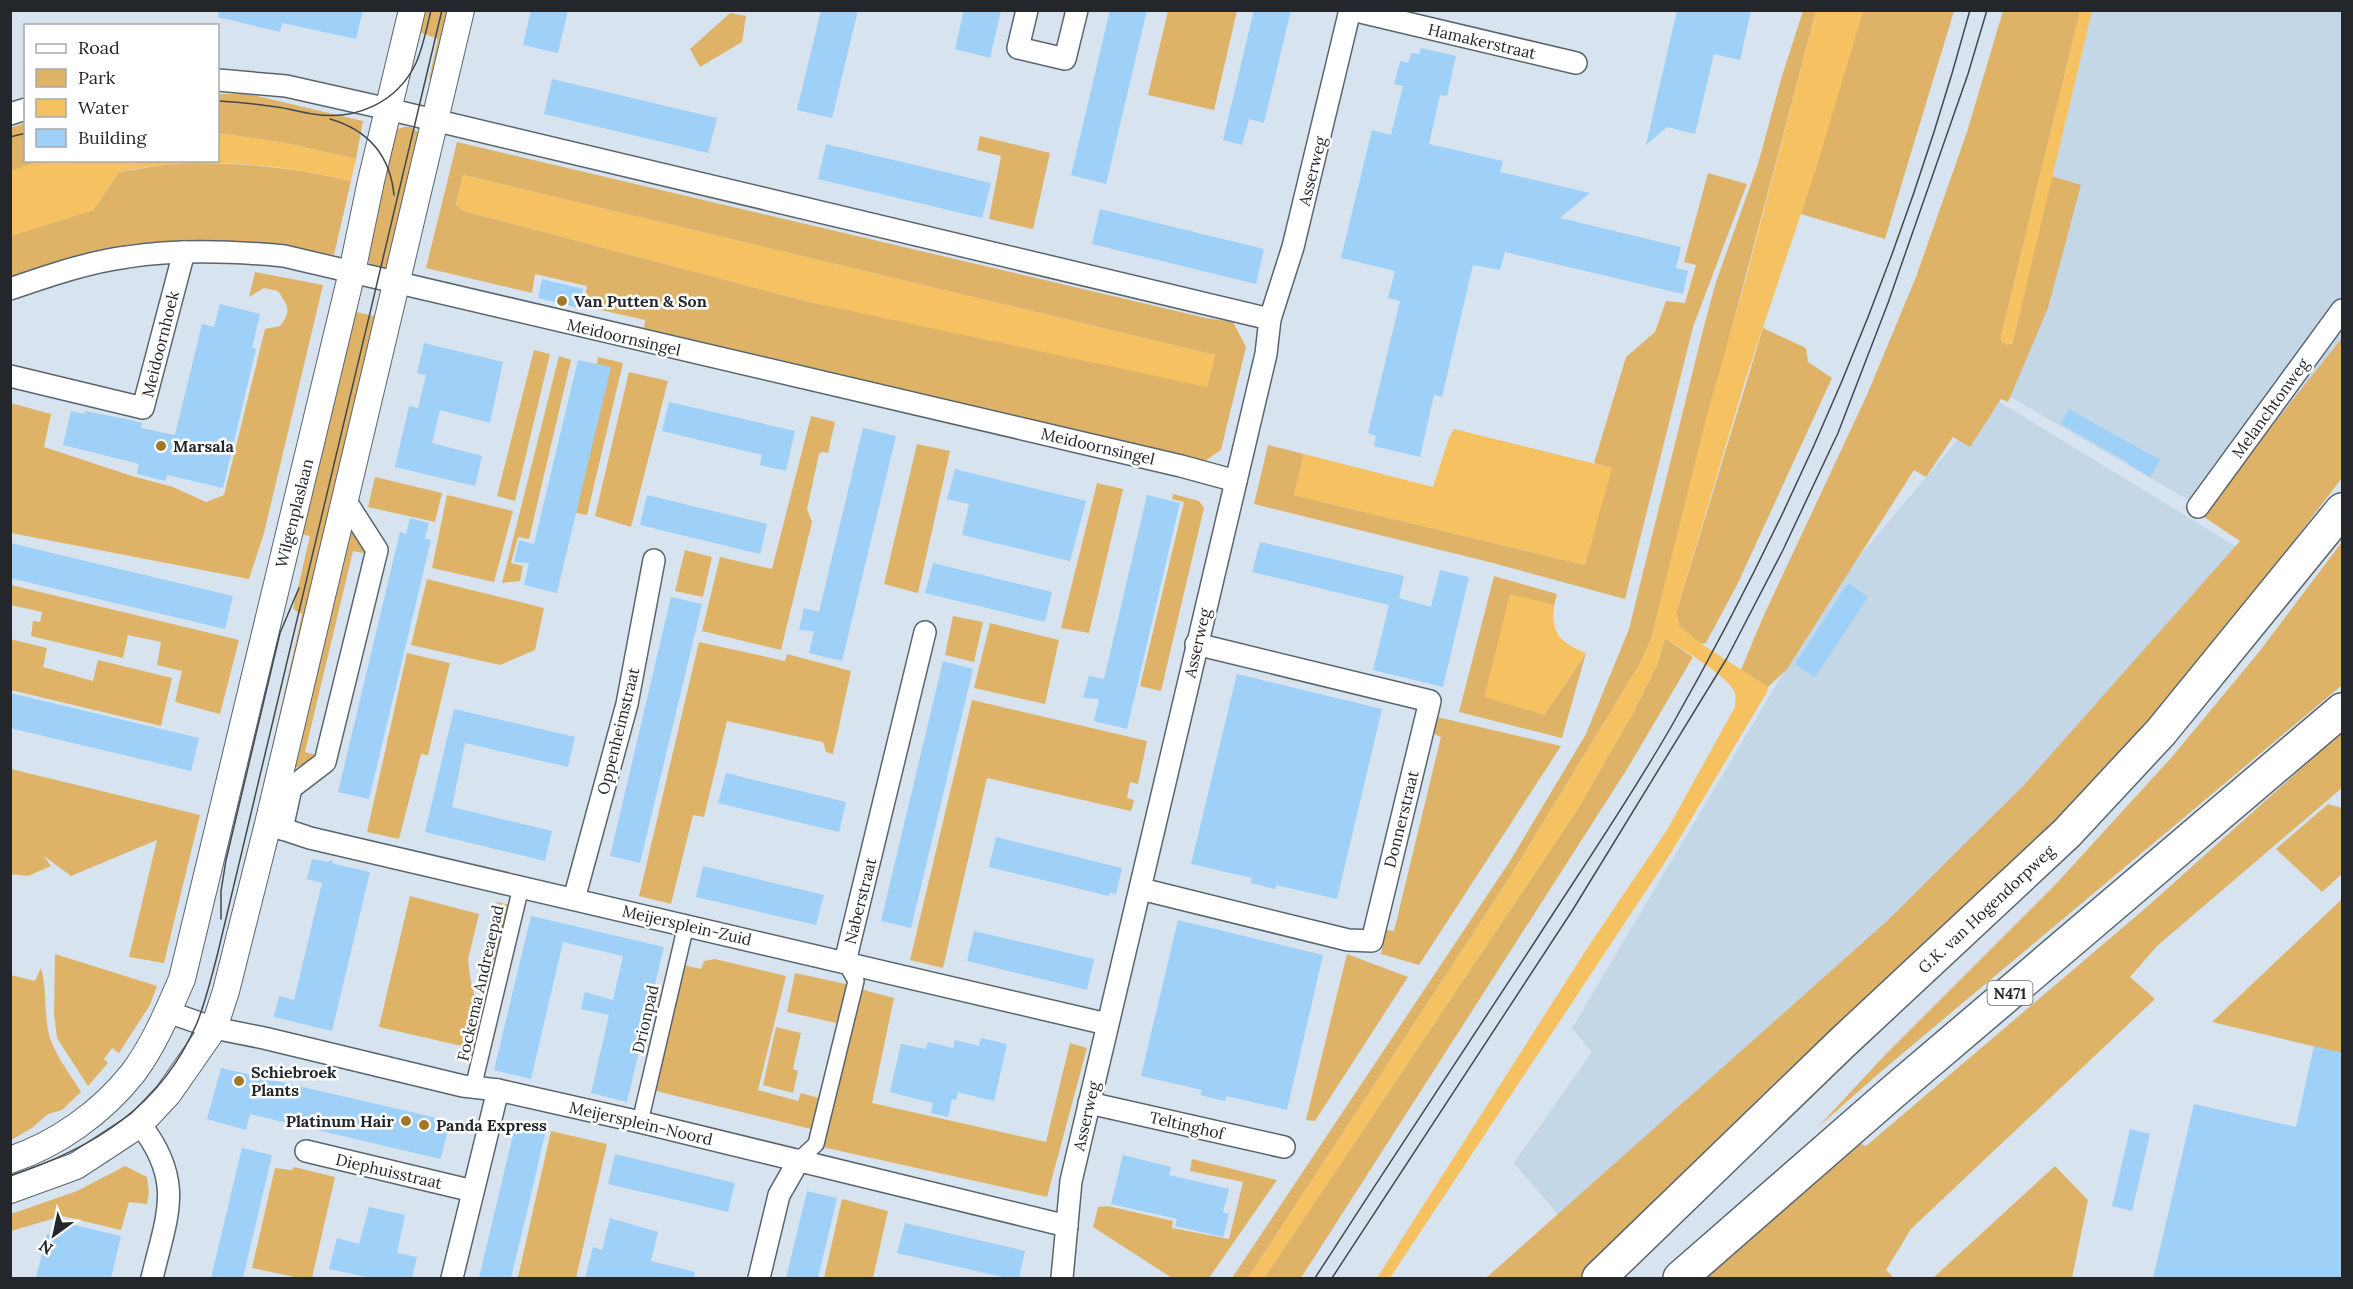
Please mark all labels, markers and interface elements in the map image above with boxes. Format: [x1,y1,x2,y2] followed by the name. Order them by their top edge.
[1426,19,1539,63] street label: Hamakerstraat
[24,24,219,162] legend
[78,36,120,59] text: Road
[78,66,116,89] text: Park
[78,96,129,119] text: Water
[78,126,148,149] text: Building
[1294,133,1331,209] street label: Asserweg
[137,288,183,399] street label: Meidoornhoek
[574,291,707,311] place label: Van Putten & Son
[555,294,569,308] marker: Van Putten & Son
[565,314,683,360] street label: Meidoornsingel
[2227,353,2314,462] street label: Melanchtonweg
[1039,423,1157,469] street label: Meidoornsingel
[173,436,235,456] place label: Marsala
[154,439,168,453] marker: Marsala
[271,456,317,570] street label: Wilgenplaslaan
[1179,605,1215,681] street label: Asserweg
[593,665,644,797] street label: Oppenheimstraat
[1379,768,1423,870] street label: Donnerstraat
[1914,840,2059,977] street label: G.K. van Hogendorpweg
[840,855,881,946] street label: Naberstraat
[620,900,754,950] street label: Meijersplein-Zuid
[452,903,508,1063] street label: Fockema Andreaepad
[1988,981,2032,1005] road number: N471
[627,982,663,1055] street label: Drionpad
[251,1062,337,1100] place label: Schiebroek Plants
[232,1074,246,1088] marker: Schiebroek Plants
[1068,1078,1104,1154] street label: Asserweg
[567,1097,715,1149] street label: Meijersplein-Noord
[1148,1107,1228,1144] street label: Teltinghof
[286,1111,394,1131] place label: Platinum Hair
[399,1114,413,1128] marker: Platinum Hair
[436,1115,547,1135] place label: Panda Express
[417,1118,431,1132] marker: Panda Express
[334,1149,445,1193] street label: Diephuisstraat
[24,1205,84,1265] north arrow
[35,1236,56,1259] text: N

